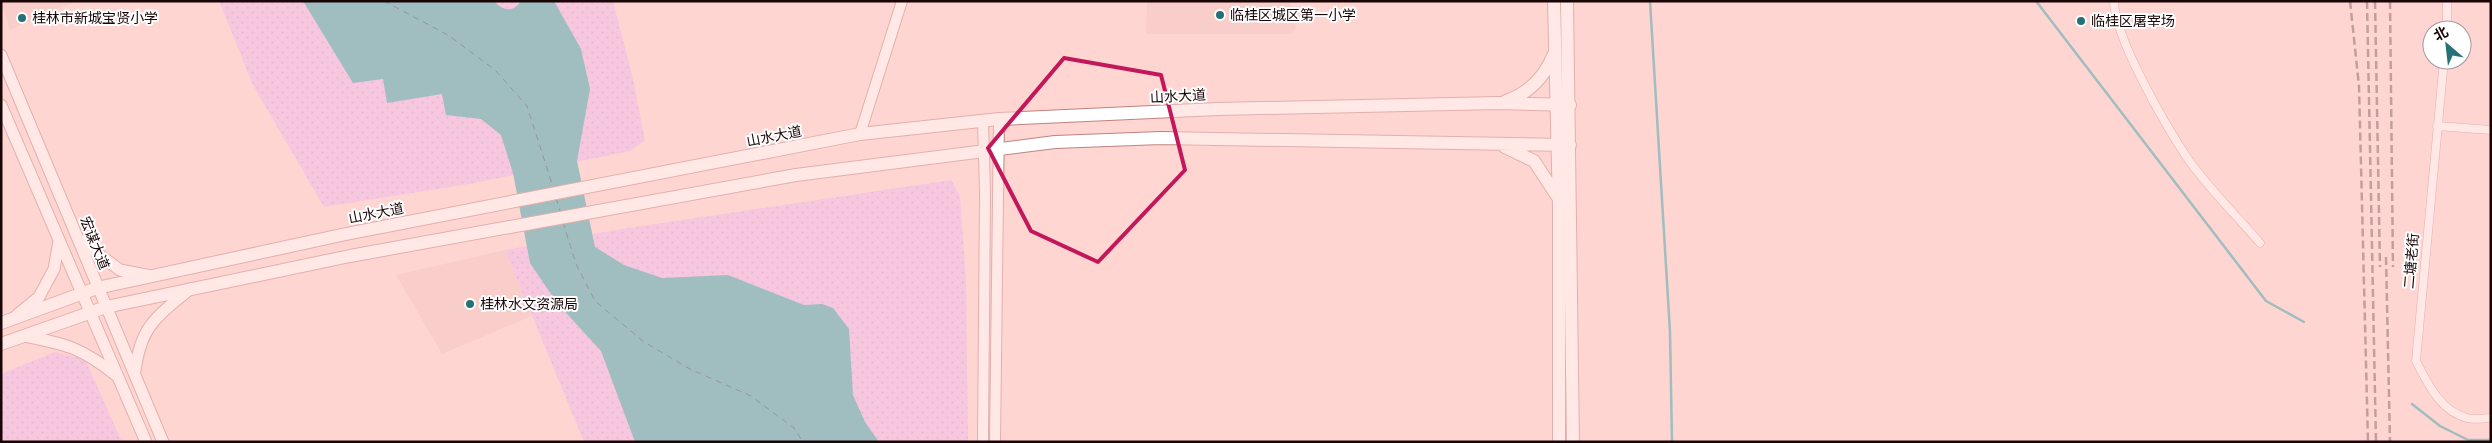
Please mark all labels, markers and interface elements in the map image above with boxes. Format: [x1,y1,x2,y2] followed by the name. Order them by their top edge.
[1230,6,1356,24] place label: 临桂区城区第一小学
[32,9,158,27] place label: 桂林市新城宝贤小学
[1214,9,1226,21] marker: 临桂区城区第一小学
[16,12,28,24] marker: 桂林市新城宝贤小学
[2091,12,2175,30] place label: 临桂区屠宰场
[2075,15,2087,27] marker: 临桂区屠宰场
[2422,20,2472,70] north arrow
[2430,22,2451,45] text: 北
[1150,86,1206,106] street label: 山水大道
[745,122,803,150] street label: 山水大道
[347,199,405,227] street label: 山水大道
[76,214,114,272] street label: 宏谋大道
[2400,232,2422,290] street label: 二塘老街
[480,295,578,313] place label: 桂林水文资源局
[464,298,476,310] marker: 桂林水文资源局

